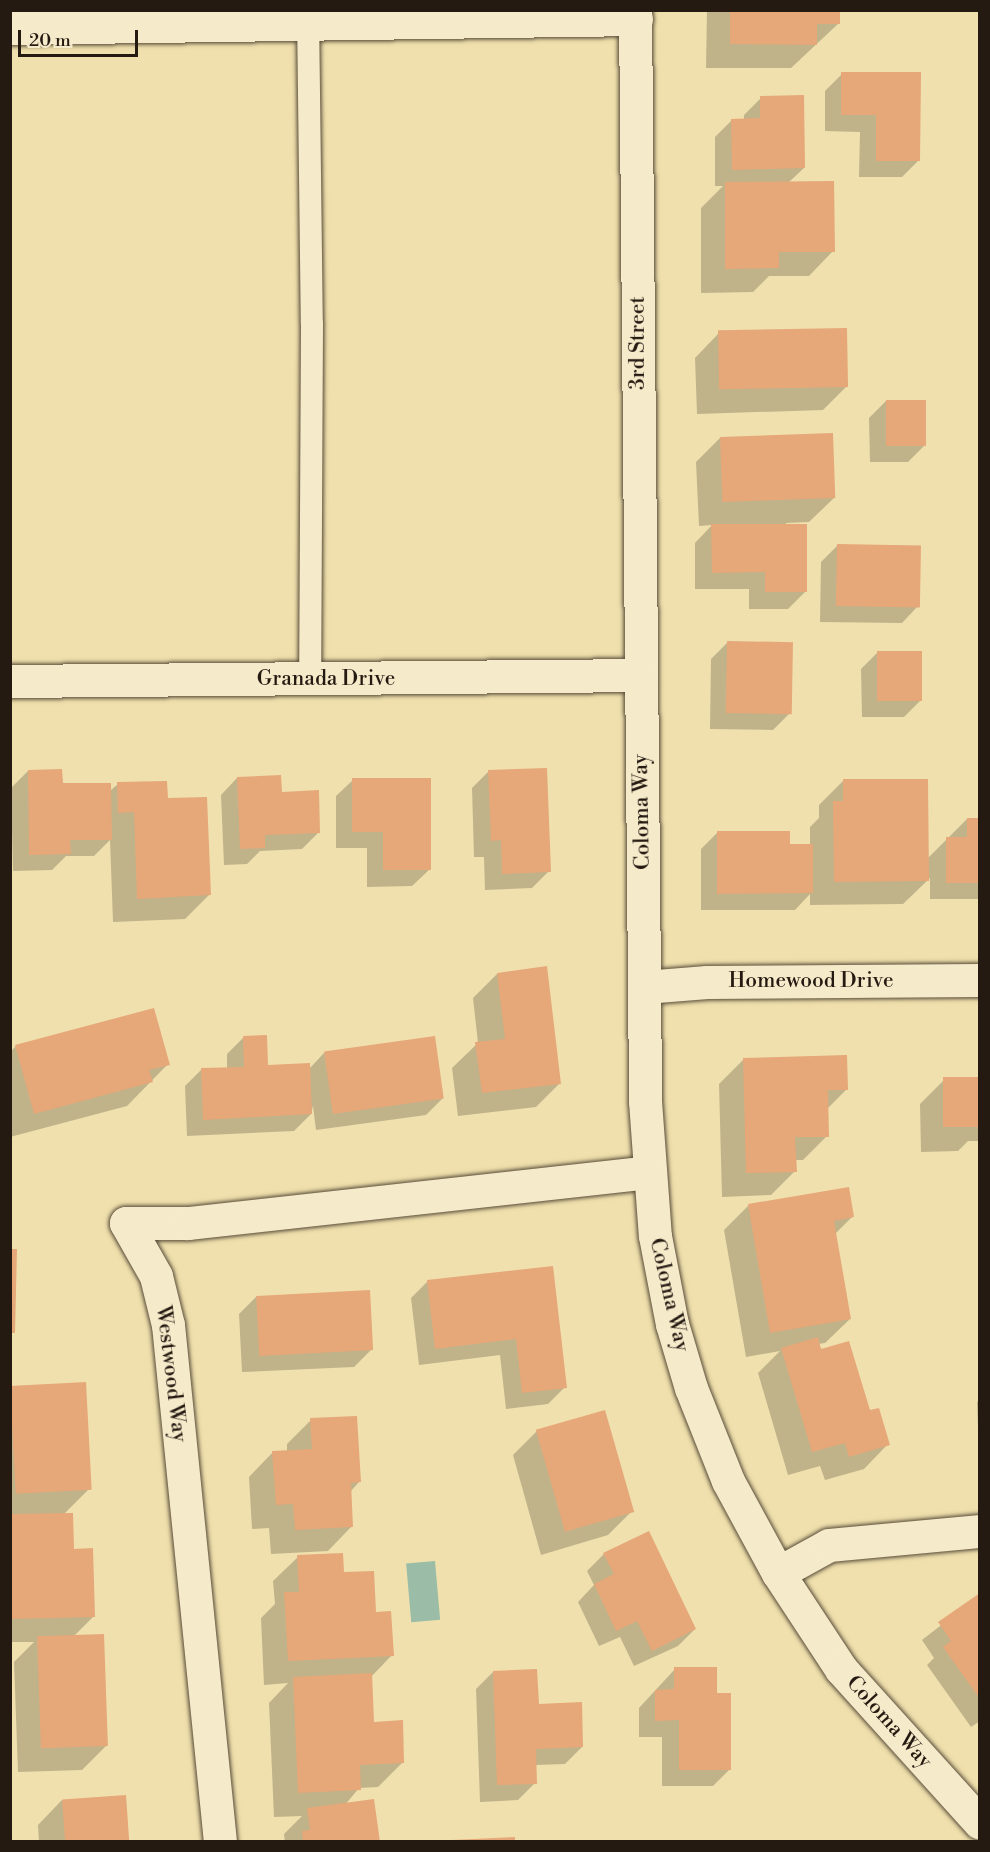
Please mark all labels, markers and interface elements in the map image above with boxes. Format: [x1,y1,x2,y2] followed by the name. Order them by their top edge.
[21,18,141,56] scale bar
[29,29,71,52] text: 20 m
[625,296,651,390] street label: 3rd Street
[257,666,395,692] street label: Granada Drive
[628,754,656,870] street label: Coloma Way
[728,968,894,994] street label: Homewood Drive
[644,1236,694,1354] street label: Coloma Way
[150,1304,192,1444] street label: Westwood Way
[841,1670,937,1774] street label: Coloma Way

